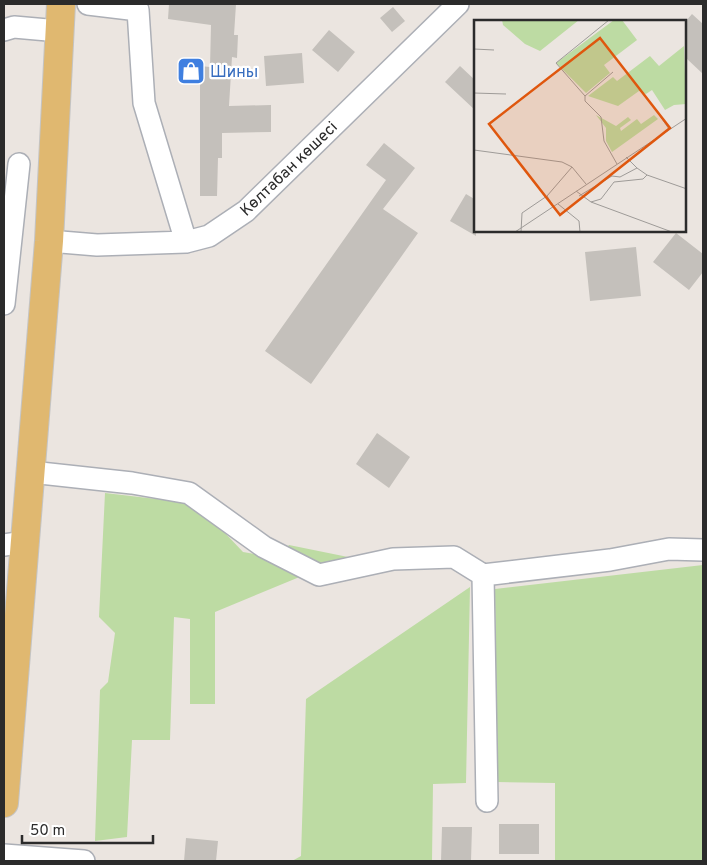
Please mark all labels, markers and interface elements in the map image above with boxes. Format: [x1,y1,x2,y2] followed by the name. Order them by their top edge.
[474,20,687,232] inset map
[176,56,206,86] shop icon: Шины
[210,63,258,83] place label: Шины
[237,118,342,221] street label: Көлтабан көшесі
[22,812,154,844] scale bar
[30,822,65,841] text: 50 m

